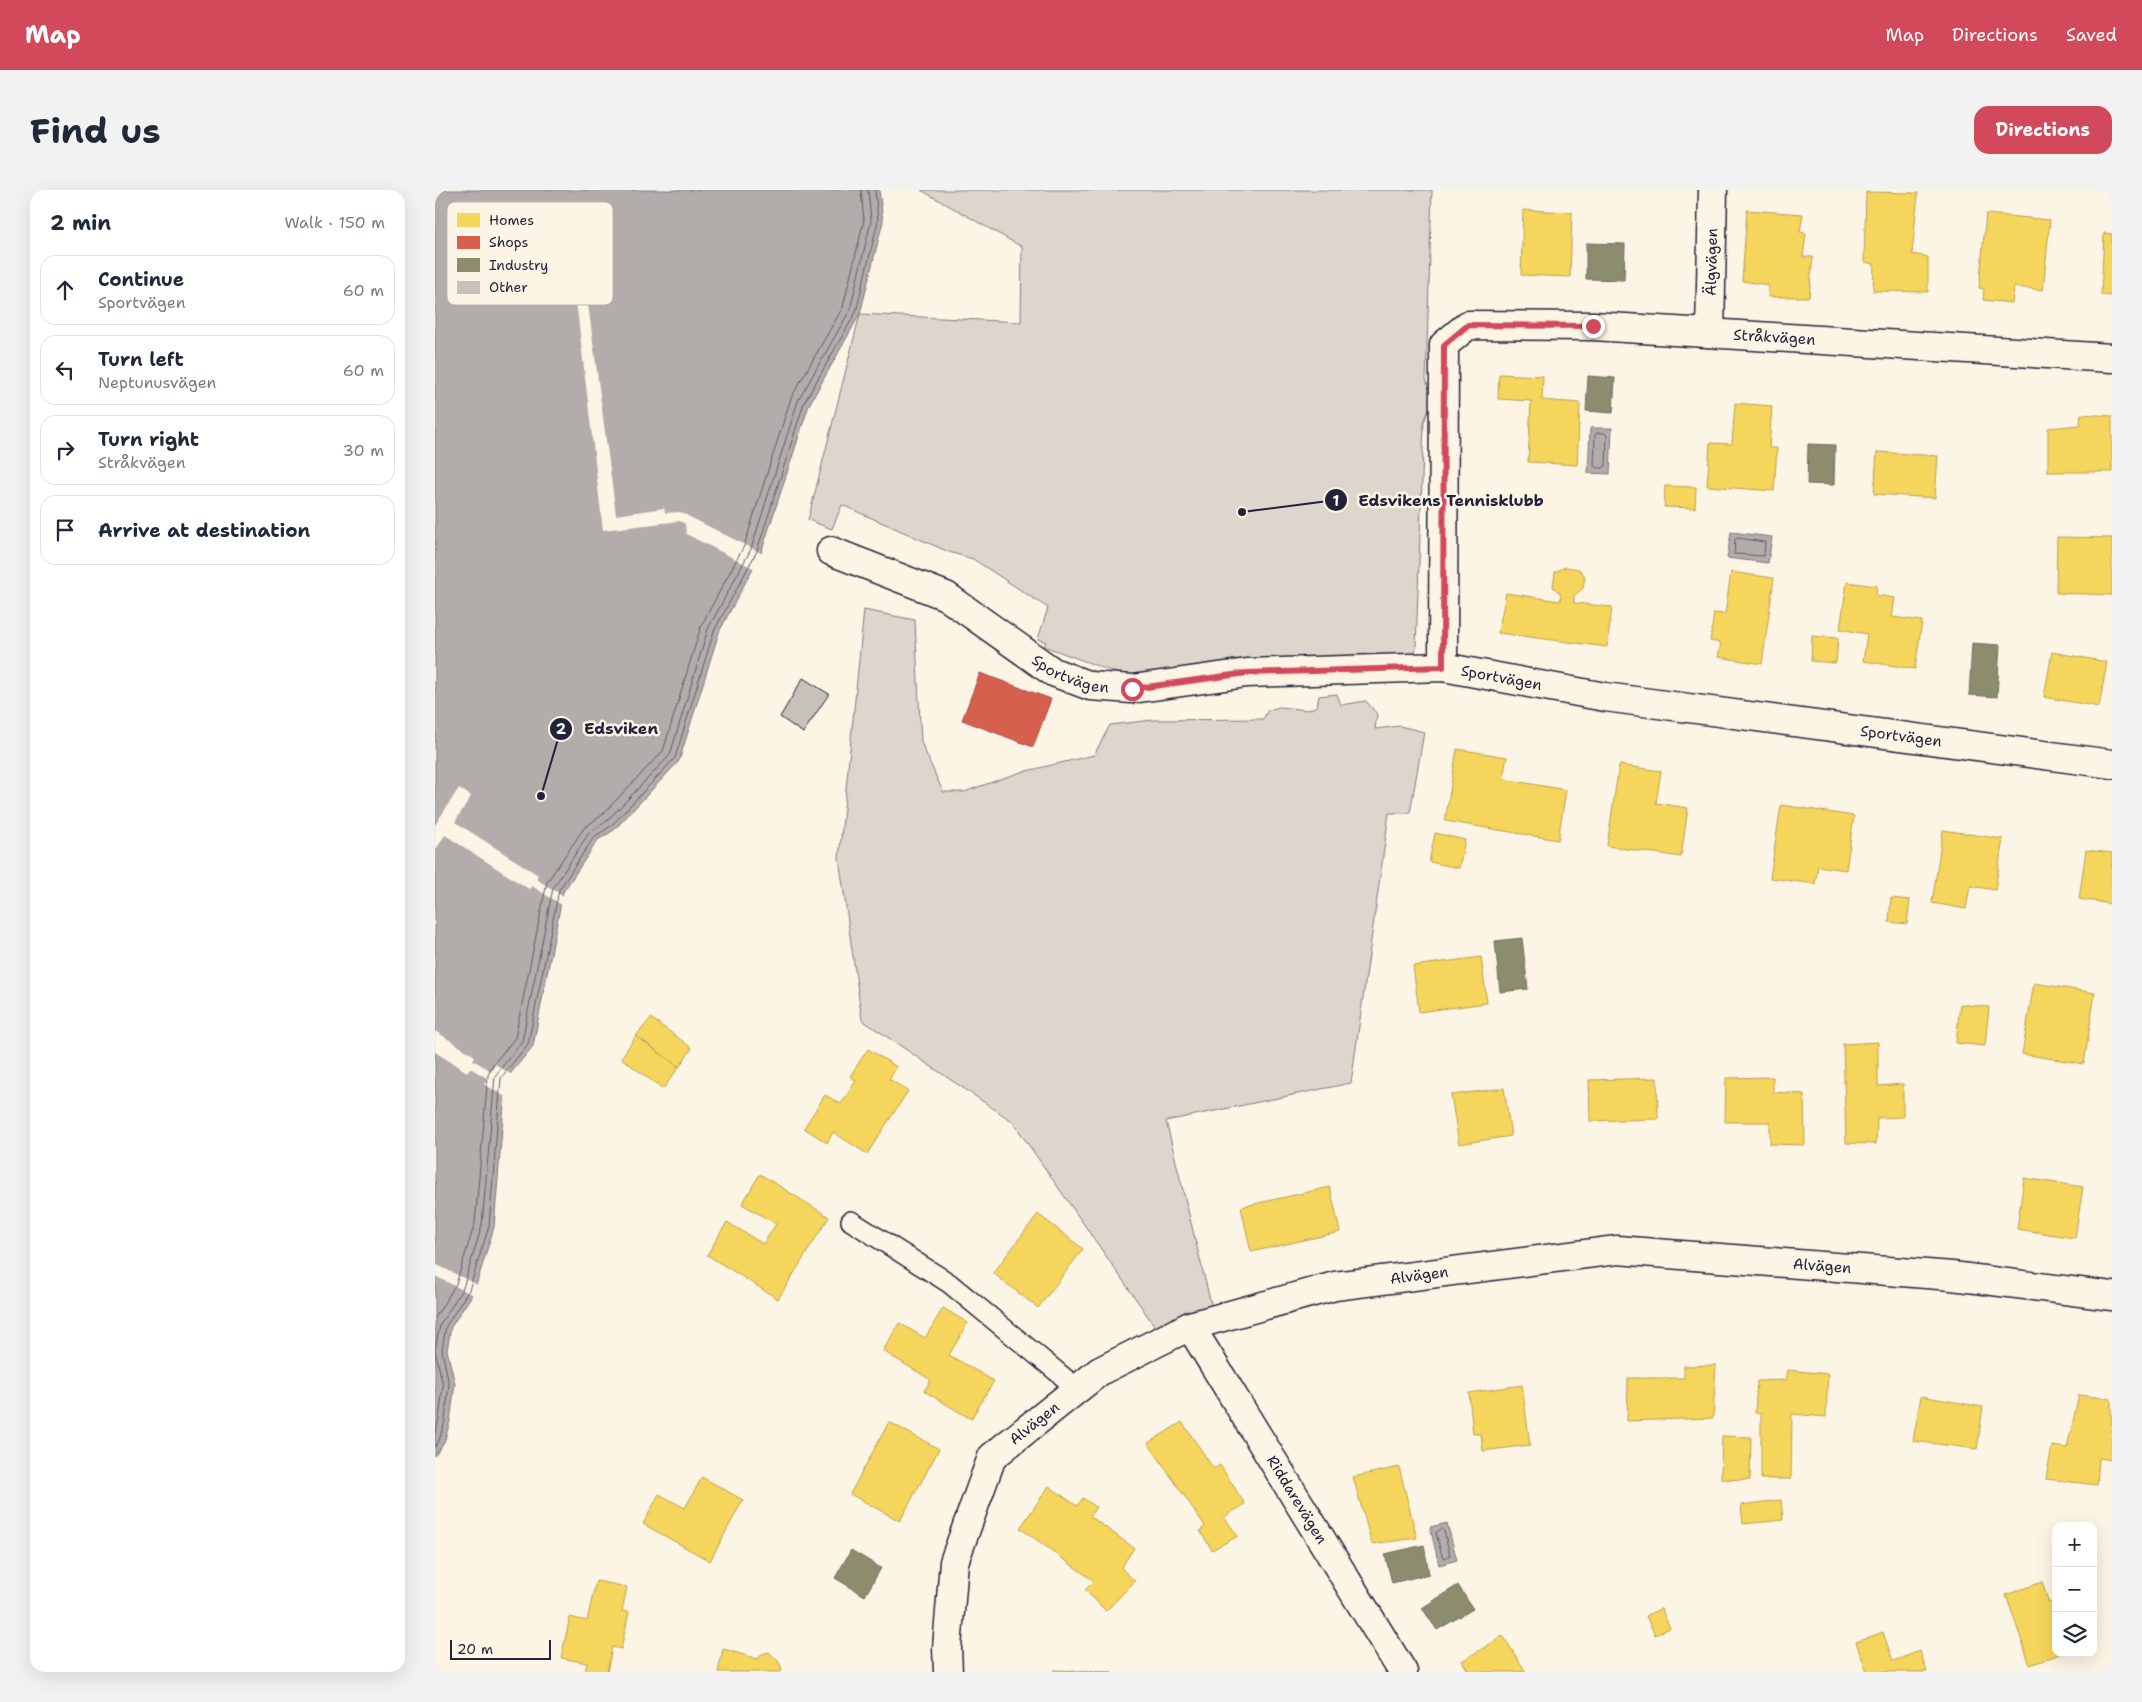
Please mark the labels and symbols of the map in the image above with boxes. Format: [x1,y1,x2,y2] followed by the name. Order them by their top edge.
[447,202,613,305] legend
[489,211,534,229] text: Homes
[1701,228,1722,296] street label: Älgvägen
[489,233,528,251] text: Shops
[489,256,548,274] text: Industry
[489,278,528,296] text: Other
[1582,315,1605,338] route end
[1733,325,1816,350] street label: Stråkvägen
[1323,485,1554,516] callout: Edsvikens Tennisklubb
[1358,490,1544,511] text: Edsvikens Tennisklubb
[1333,491,1340,511] text: 1
[1028,650,1109,697] street label: Sportvägen
[1459,661,1544,695] street label: Sportvägen
[1121,678,1144,701] route start
[548,713,668,744] callout: Edsviken
[584,718,658,739] text: Edsviken
[556,719,567,739] text: 2
[1859,721,1943,751] street label: Sportvägen
[1792,1254,1852,1278] street label: Alvägen
[1389,1262,1450,1289] street label: Alvägen
[1005,1397,1063,1449] street label: Alvägen
[1262,1452,1332,1548] street label: Riddarevägen
[450,1637,551,1660] scale bar

